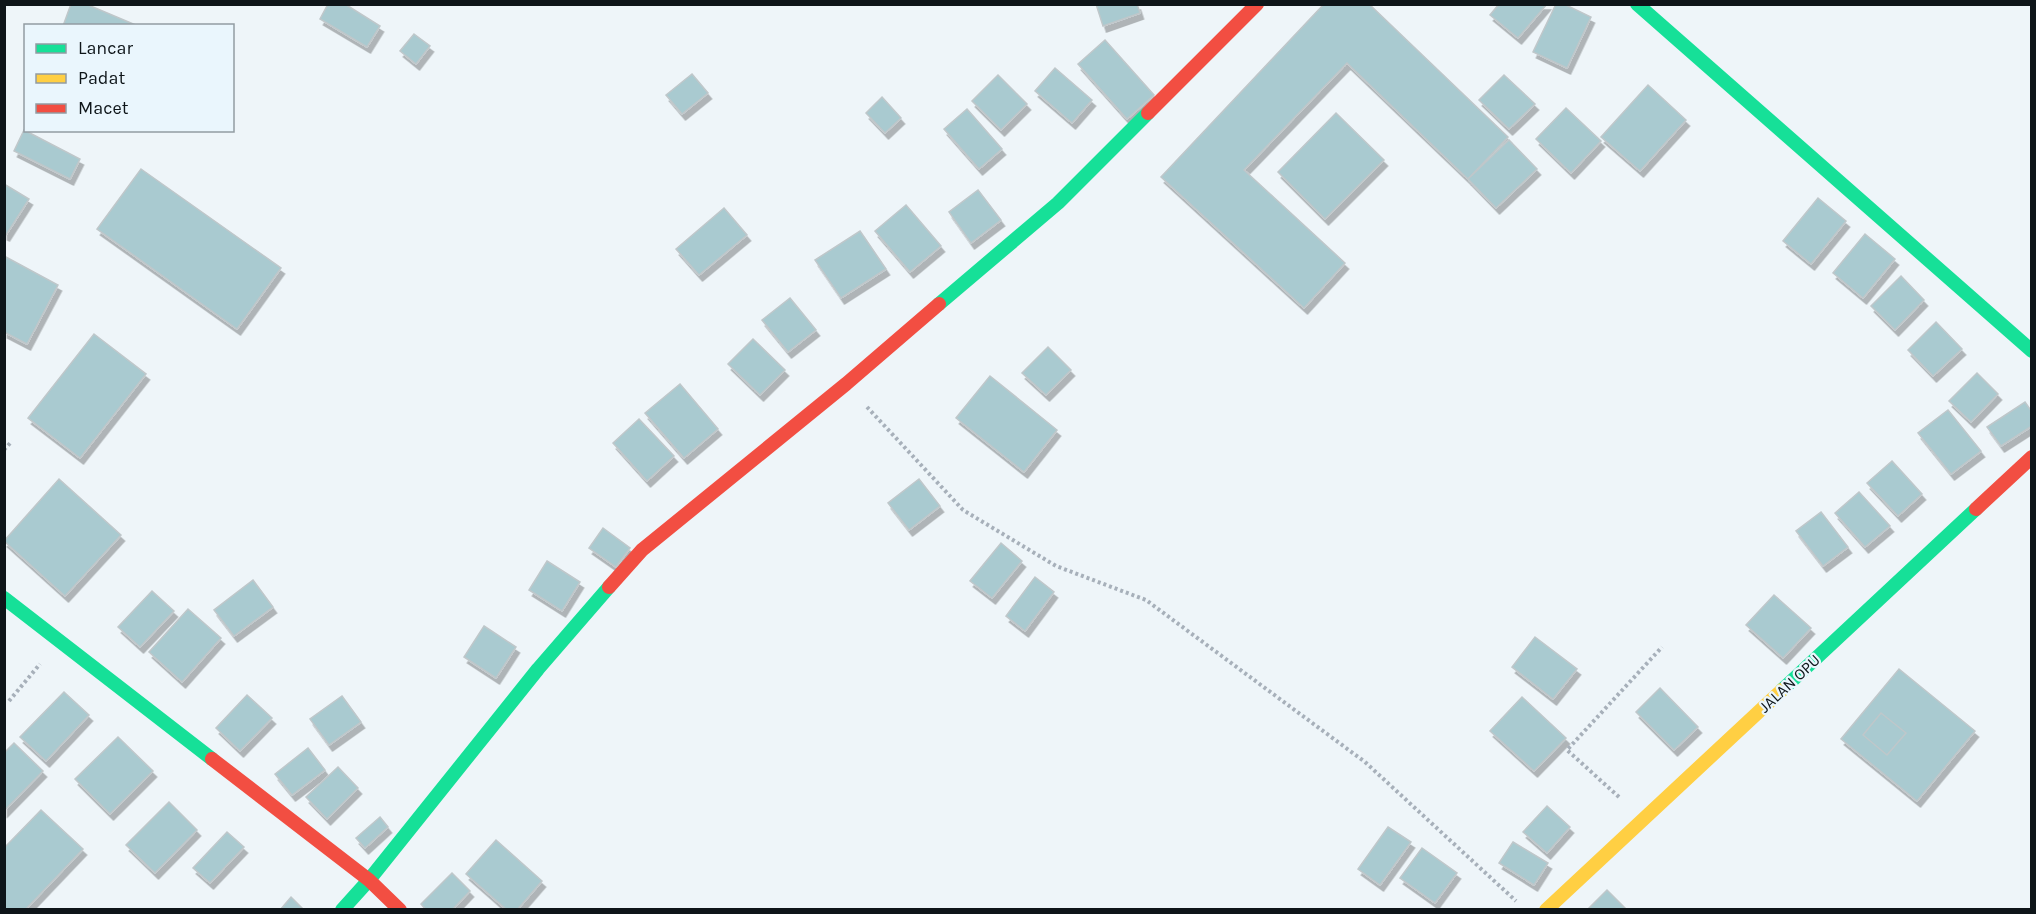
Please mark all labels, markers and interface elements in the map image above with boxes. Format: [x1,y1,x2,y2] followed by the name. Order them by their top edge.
[24,24,234,132] legend
[78,37,133,59] text: Lancar
[78,67,125,89] text: Padat
[78,97,129,119] text: Macet
[1755,650,1824,716] street label: JALAN OPU

